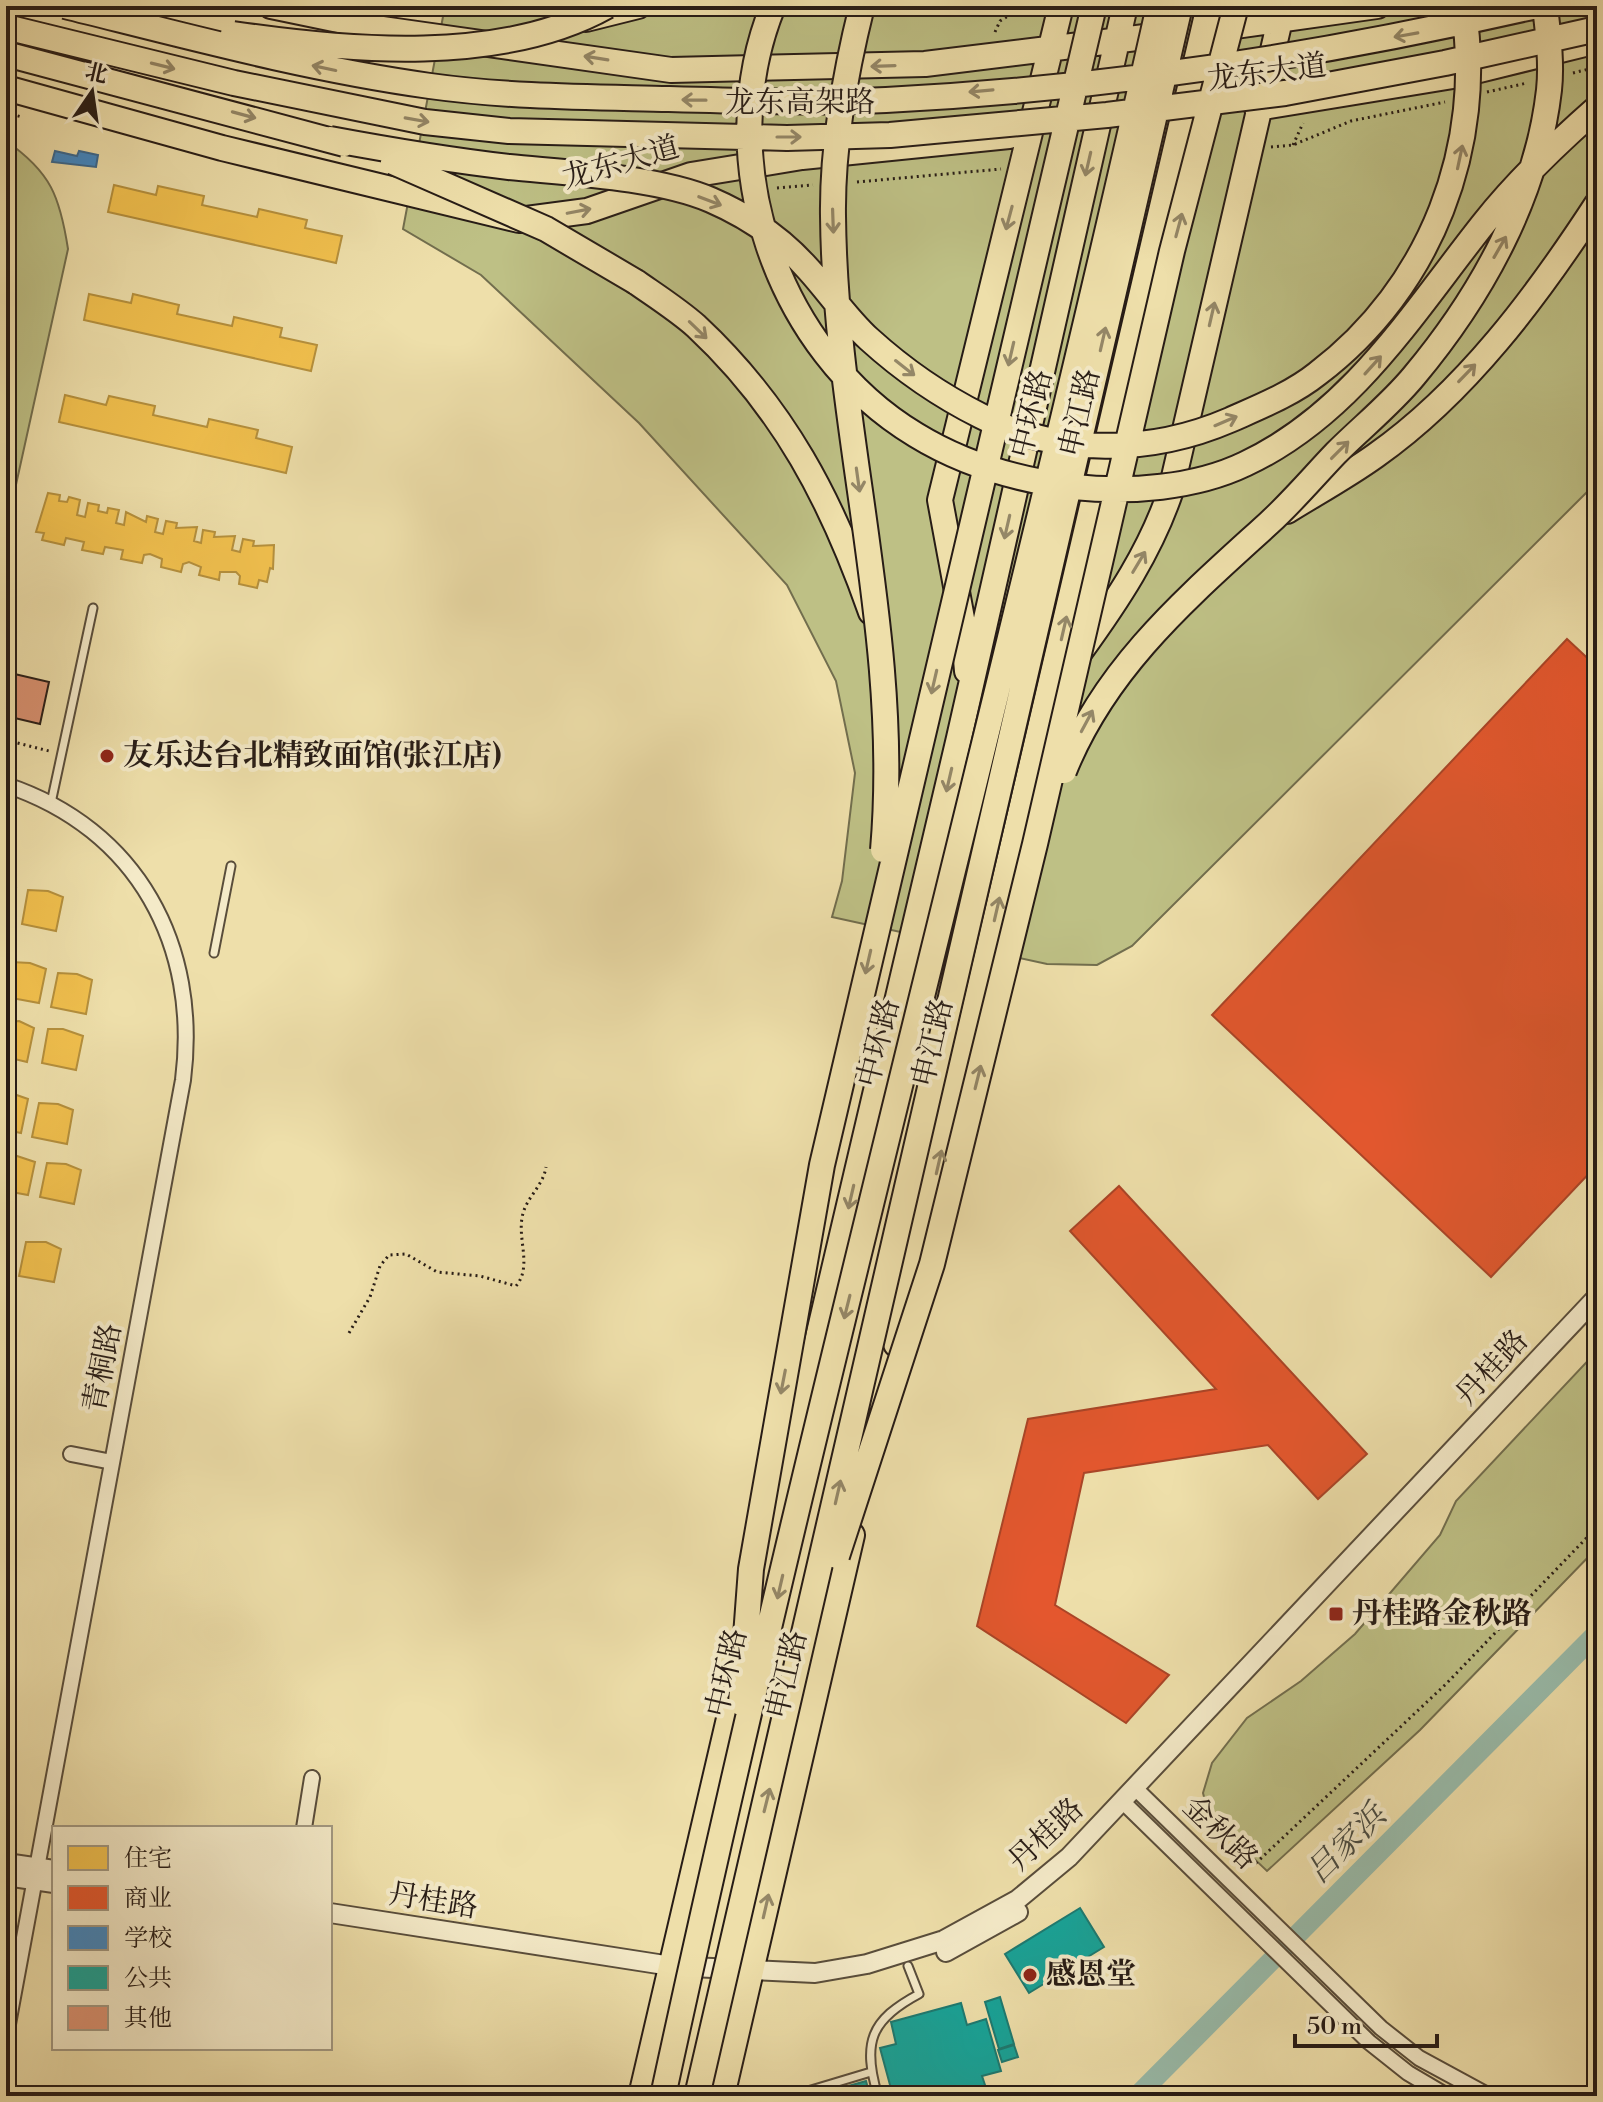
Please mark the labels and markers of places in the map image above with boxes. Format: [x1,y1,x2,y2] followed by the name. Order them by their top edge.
[123,737,502,775] place label: 友乐达台北精致面馆(张江店)
[98,747,116,765] marker: 友乐达台北精致面馆(张江店)
[1352,1595,1532,1633] place label: 丹桂路金秋路
[1327,1605,1345,1623] marker: 丹桂路金秋路
[1046,1956,1136,1994] place label: 感恩堂
[1021,1966,1039,1984] marker: 感恩堂

